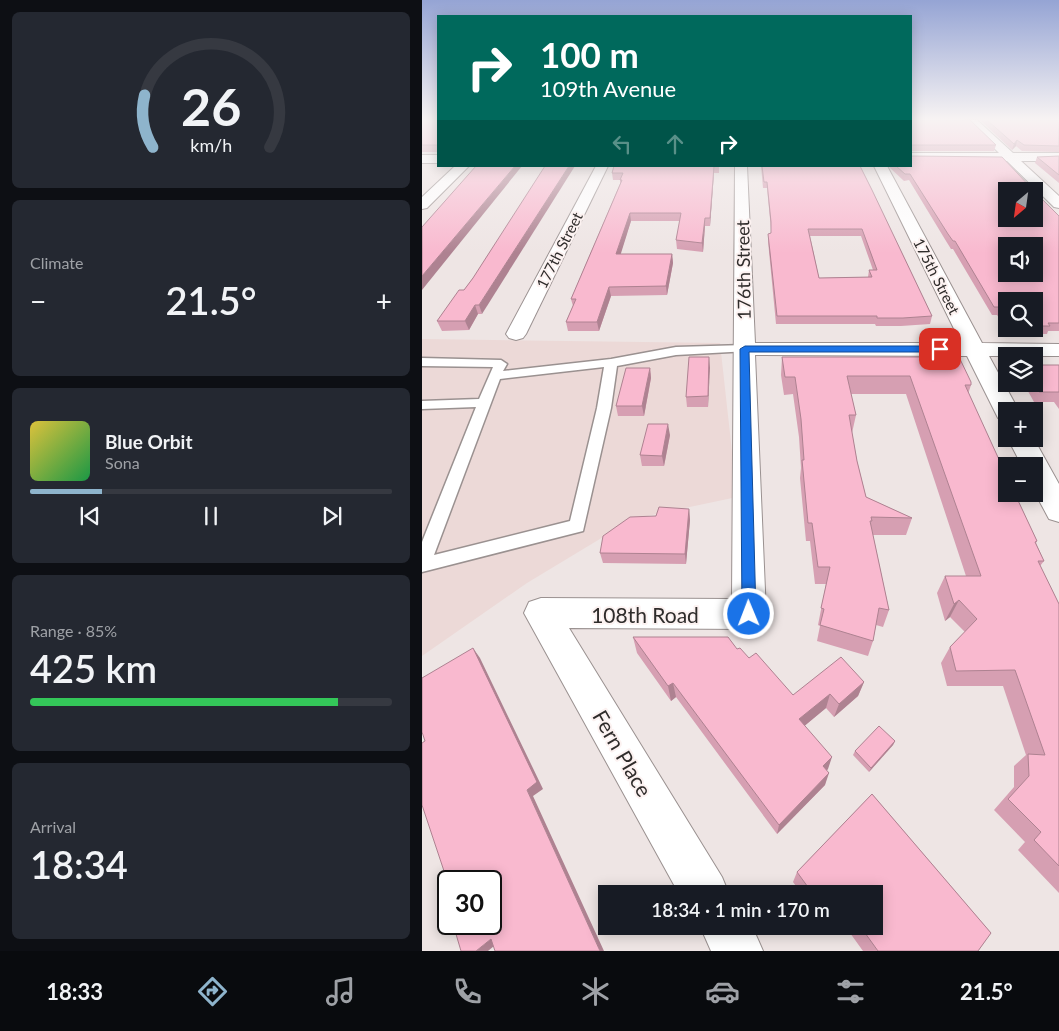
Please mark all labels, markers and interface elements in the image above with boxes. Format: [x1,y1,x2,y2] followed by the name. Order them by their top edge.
[540,33,639,75] text: 100 m
[457,35,522,100] icon: right
[181,75,241,137] text: 26
[540,75,676,102] text: 109th Avenue
[608,130,636,158] icon: left
[661,130,689,158] icon: ahead
[714,130,742,158] icon: right
[190,134,232,156] text: km/h
[998,182,1043,228] north arrow
[998,182,1043,502] map controls
[532,208,586,291] street label: 177th Street
[731,219,755,320] street label: 176th Street
[910,235,964,318] street label: 175th Street
[998,237,1043,282] button: sound
[30,253,83,272] text: Climate
[166,277,256,323] text: 21.5°
[30,284,46,318] text: −
[376,284,392,318] text: +
[998,292,1043,337] button: search
[919,328,961,370] pin
[926,335,954,363] icon: arrive
[998,347,1043,392] button: layers
[998,402,1043,447] button: +
[105,430,193,453] text: Blue Orbit
[105,453,140,472] text: Sona
[998,457,1043,502] button: −
[76,502,104,530] icon: previous
[197,502,225,530] icon: pause
[318,502,346,530] icon: next
[722,587,774,639] position arrow
[591,602,699,627] street label: 108th Road
[30,621,117,640] text: Range · 85%
[30,645,157,691] text: 425 km
[588,705,658,801] street label: Fern Place
[30,817,76,836] text: Arrival
[30,841,128,887] text: 18:34
[437,870,502,935] speed limit sign: 30
[651,898,830,921] text: 18:34 · 1 min · 170 m
[195,974,230,1009] icon: directions
[323,974,358,1009] icon: music
[450,974,485,1009] icon: phone
[578,974,613,1009] icon: climate
[705,974,740,1009] icon: car
[833,974,868,1009] icon: filters
[46,978,103,1005] text: 18:33
[960,978,1013,1005] text: 21.5°

